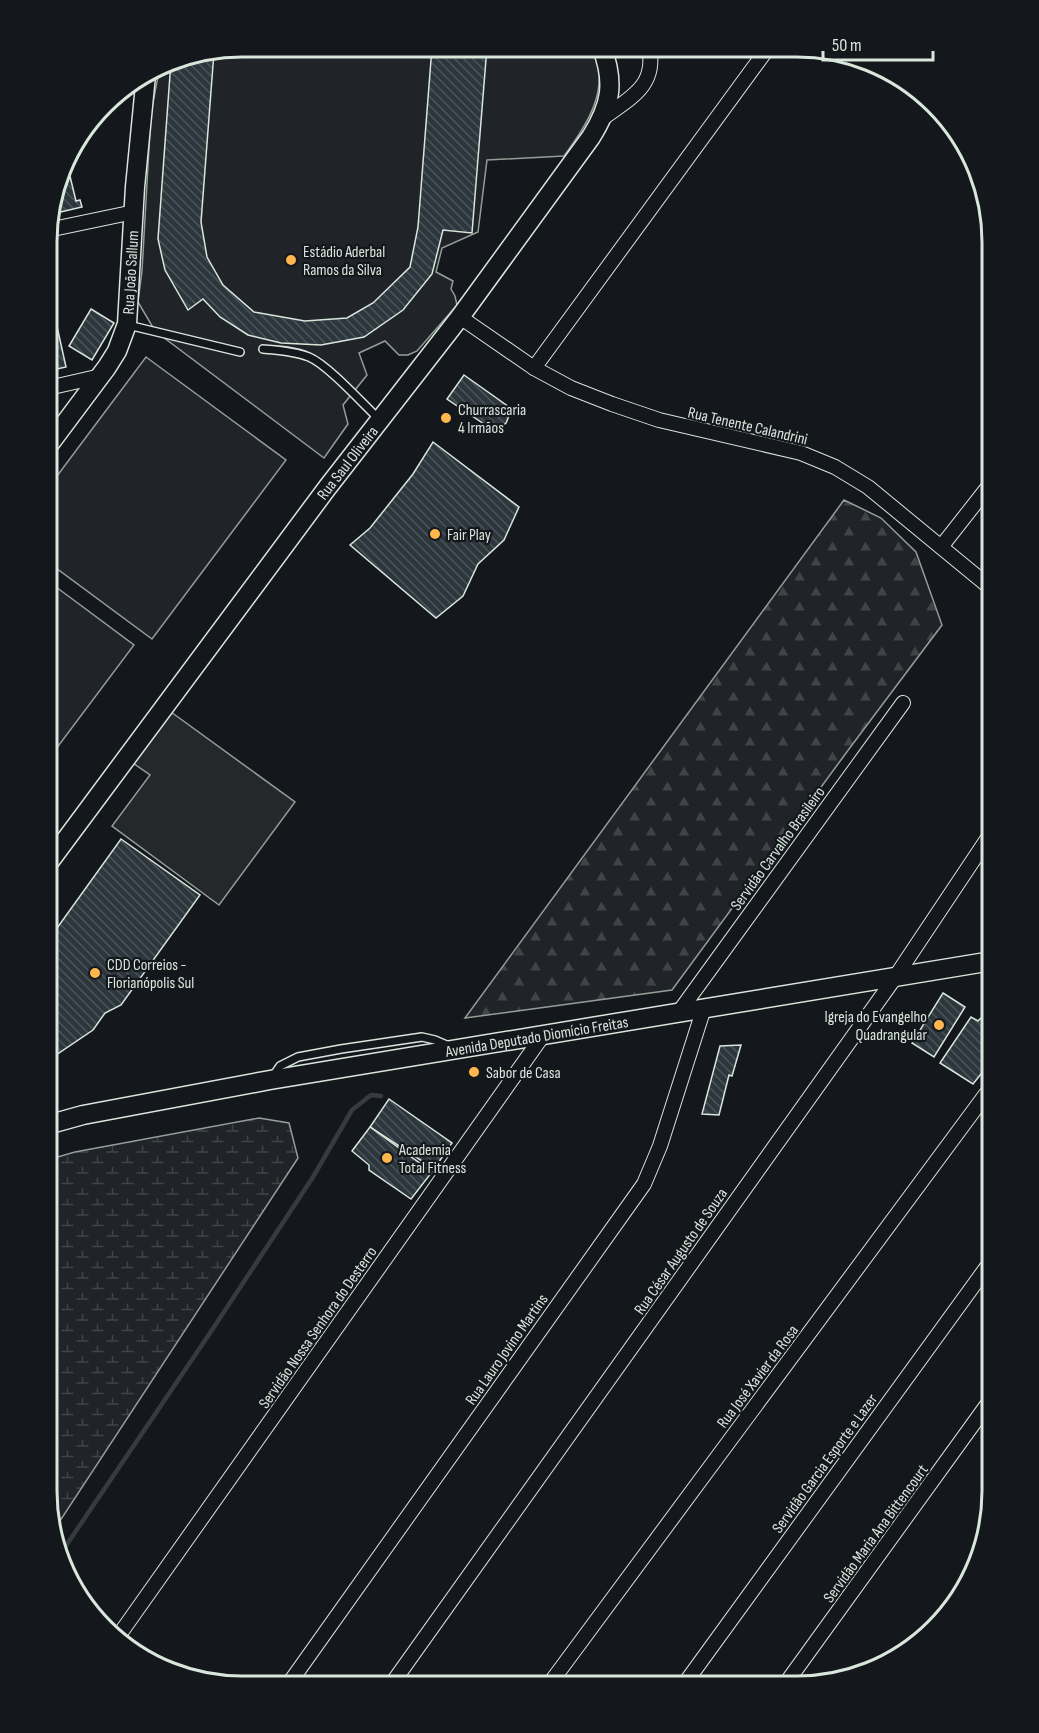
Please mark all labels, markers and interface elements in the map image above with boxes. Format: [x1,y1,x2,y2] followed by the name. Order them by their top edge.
[823,24,932,62] scale bar
[832,35,862,56] text: 50 m
[120,230,143,315] street label: Rua João Sallum
[303,243,385,280] place label: Estádio Aderbal Ramos da Silva
[284,253,298,267] marker: Estádio Aderbal Ramos da Silva
[458,401,526,438] place label: Churrascaria 4 Irmãos
[686,403,809,449] street label: Rua Tenente Calandrini
[439,411,453,425] marker: Churrascaria 4 Irmãos
[314,423,383,504] street label: Rua Saul Oliveira
[447,526,491,545] place label: Fair Play
[428,527,442,541] marker: Fair Play
[727,783,830,914] street label: Servidão Carvalho Brasileiro
[107,956,194,993] place label: CDD Correios - Florianópolis Sul
[88,966,102,980] marker: CDD Correios - Florianópolis Sul
[824,1008,927,1045] place label: Igreja do Evangelho Quadrangular
[443,1013,630,1062] street label: Avenida Deputado Diomício Freitas
[932,1018,946,1032] marker: Igreja do Evangelho Quadrangular
[486,1064,561,1083] place label: Sabor de Casa
[467,1065,481,1079] marker: Sabor de Casa
[398,1141,467,1178] place label: Academia Total Fitness
[380,1151,394,1165] marker: Academia Total Fitness
[630,1185,732,1319] street label: Rua César Augusto de Souza
[255,1243,381,1412] street label: Servidão Nossa Senhora do Desterro
[462,1291,553,1409] street label: Rua Lauro Jovino Martins
[713,1322,803,1432] street label: Rua José Xavier da Rosa
[768,1390,882,1537] street label: Servidão Garcia Esporte e Lazer
[820,1461,933,1607] street label: Servidão Maria Ana Bittencourt

